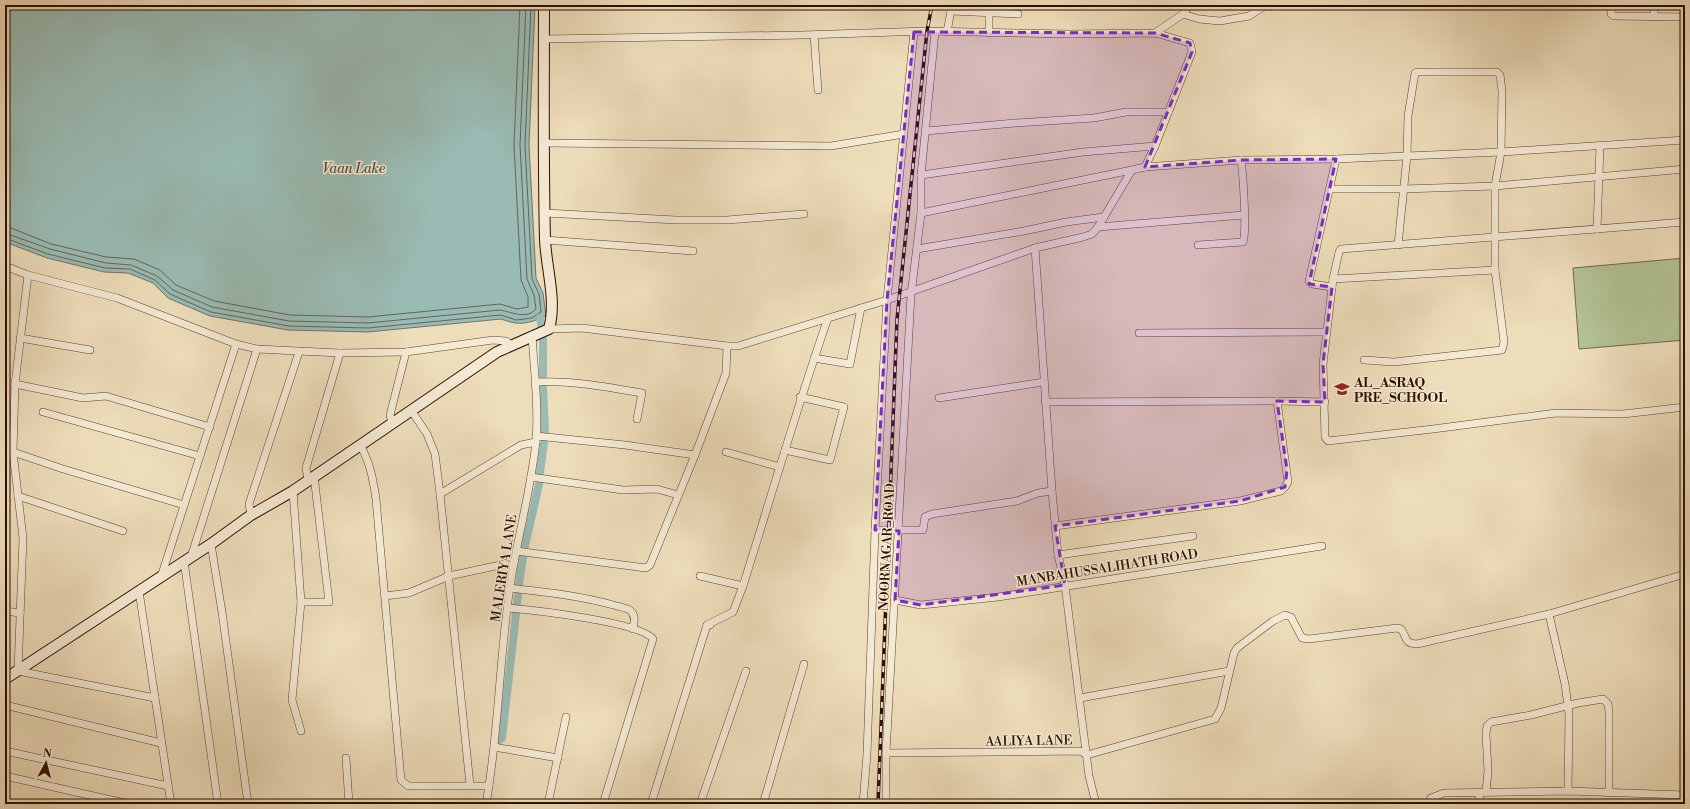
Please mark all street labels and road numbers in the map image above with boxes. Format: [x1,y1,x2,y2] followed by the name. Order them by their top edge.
[876,483,898,611] street label: NOORNAGAR_ROAD
[488,513,520,623] street label: MALERIYA LANE
[1015,546,1199,590] street label: MANBAHUSSALIHATH ROAD
[984,732,1073,750] street label: AALIYA LANE

